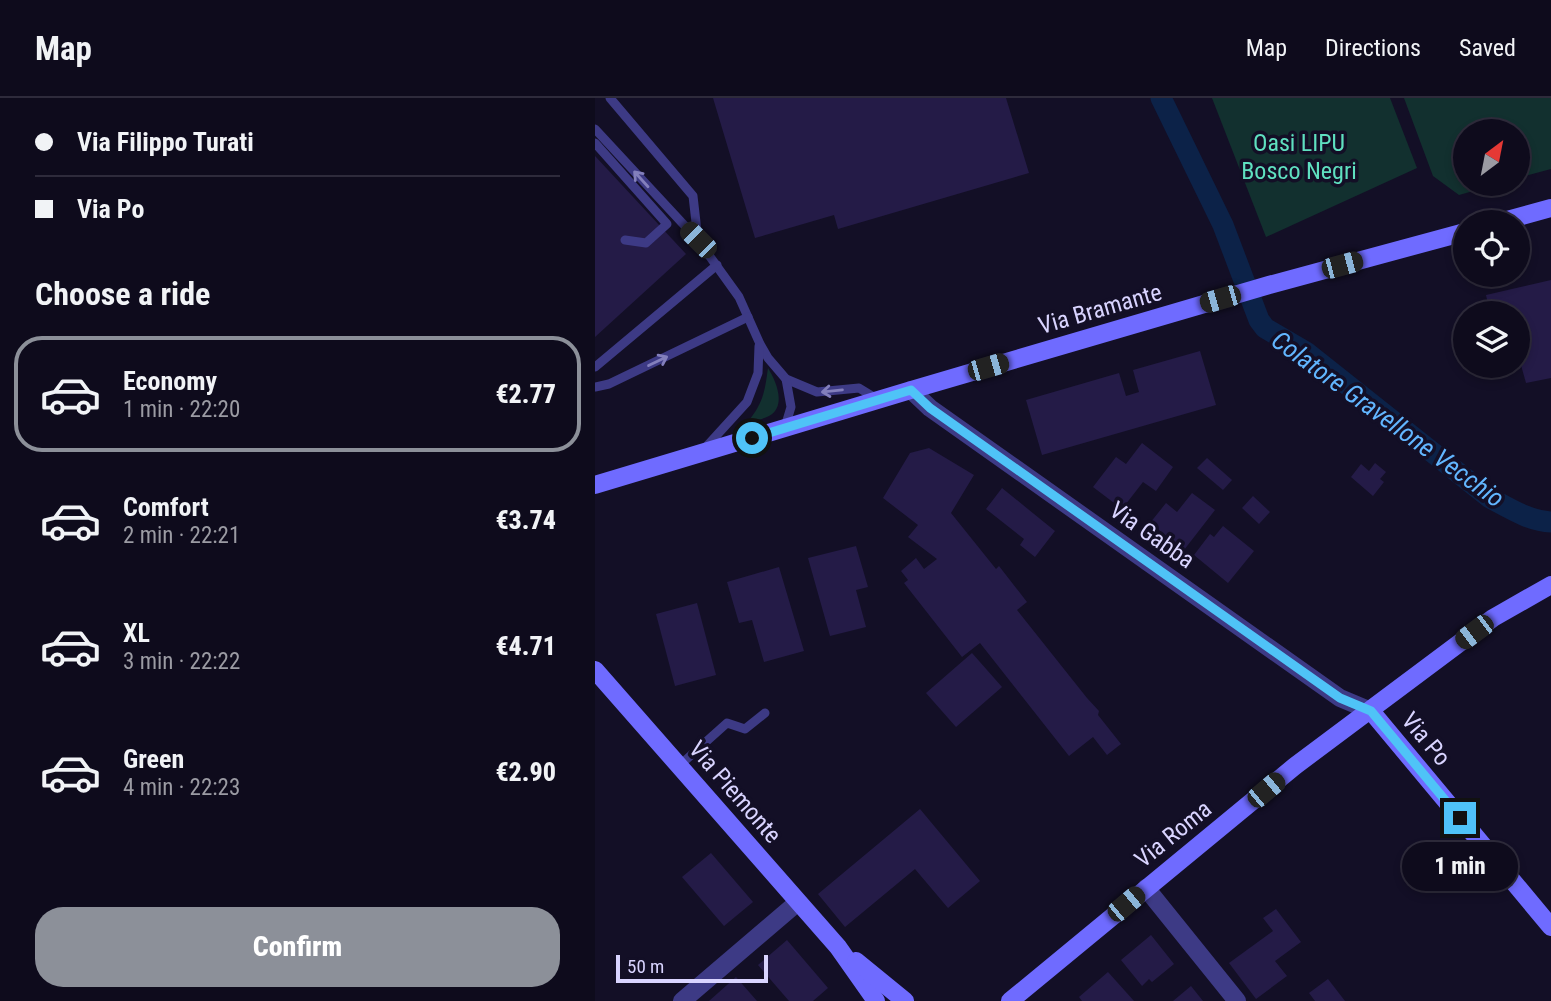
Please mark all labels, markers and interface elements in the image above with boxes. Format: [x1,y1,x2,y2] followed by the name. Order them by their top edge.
[35,29,92,68] text: Map
[1246,34,1287,62] text: Map
[1325,34,1421,62] text: Directions
[1459,34,1516,62] text: Saved
[1453,119,1529,196] north arrow
[1453,119,1530,378] map controls
[77,127,254,157] text: Via Filippo Turati
[1241,129,1357,185] park label: Oasi LIPU Bosco Negri
[633,171,650,188] one-way arrow
[77,194,144,224] text: Via Po
[1453,210,1530,287] button: locate
[676,218,721,262] car
[1319,249,1366,281] car
[35,275,210,313] text: Choose a ride
[1035,278,1165,340] street label: Via Bramante
[1197,283,1244,315] car
[1453,301,1530,378] button: layers
[1266,325,1510,513] water label: Colatore Gravellone Vecchio
[965,351,1012,383] car
[647,354,668,367] one-way arrow
[39,363,102,426] icon: car
[123,366,217,396] text: Economy
[495,379,556,409] text: €2.77
[822,385,844,398] one-way arrow
[123,396,240,423] text: 1 min · 22:20
[736,422,768,454] route start
[39,489,102,552] icon: car
[123,492,209,522] text: Comfort
[1104,496,1200,574] street label: Via Gabba
[495,505,556,535] text: €3.74
[123,522,240,549] text: 2 min · 22:21
[1451,611,1498,653] car
[39,615,102,678] icon: car
[123,618,150,648] text: XL
[495,631,556,661] text: €4.71
[123,648,240,675] text: 3 min · 22:22
[1396,707,1456,771] street label: Via Po
[683,735,787,849] street label: Via Piemonte
[39,741,102,804] icon: car
[123,744,184,774] text: Green
[495,757,556,787] text: €2.90
[1244,768,1289,812] car
[123,774,240,801] text: 4 min · 22:23
[1129,795,1217,873] street label: Via Roma
[1444,802,1476,834] route end
[1402,842,1518,892] callout: 1 min
[1434,853,1486,880] text: 1 min
[1104,882,1149,926] car
[35,907,560,987] button: Confirm
[616,952,768,984] scale bar
[627,955,664,978] text: 50 m

